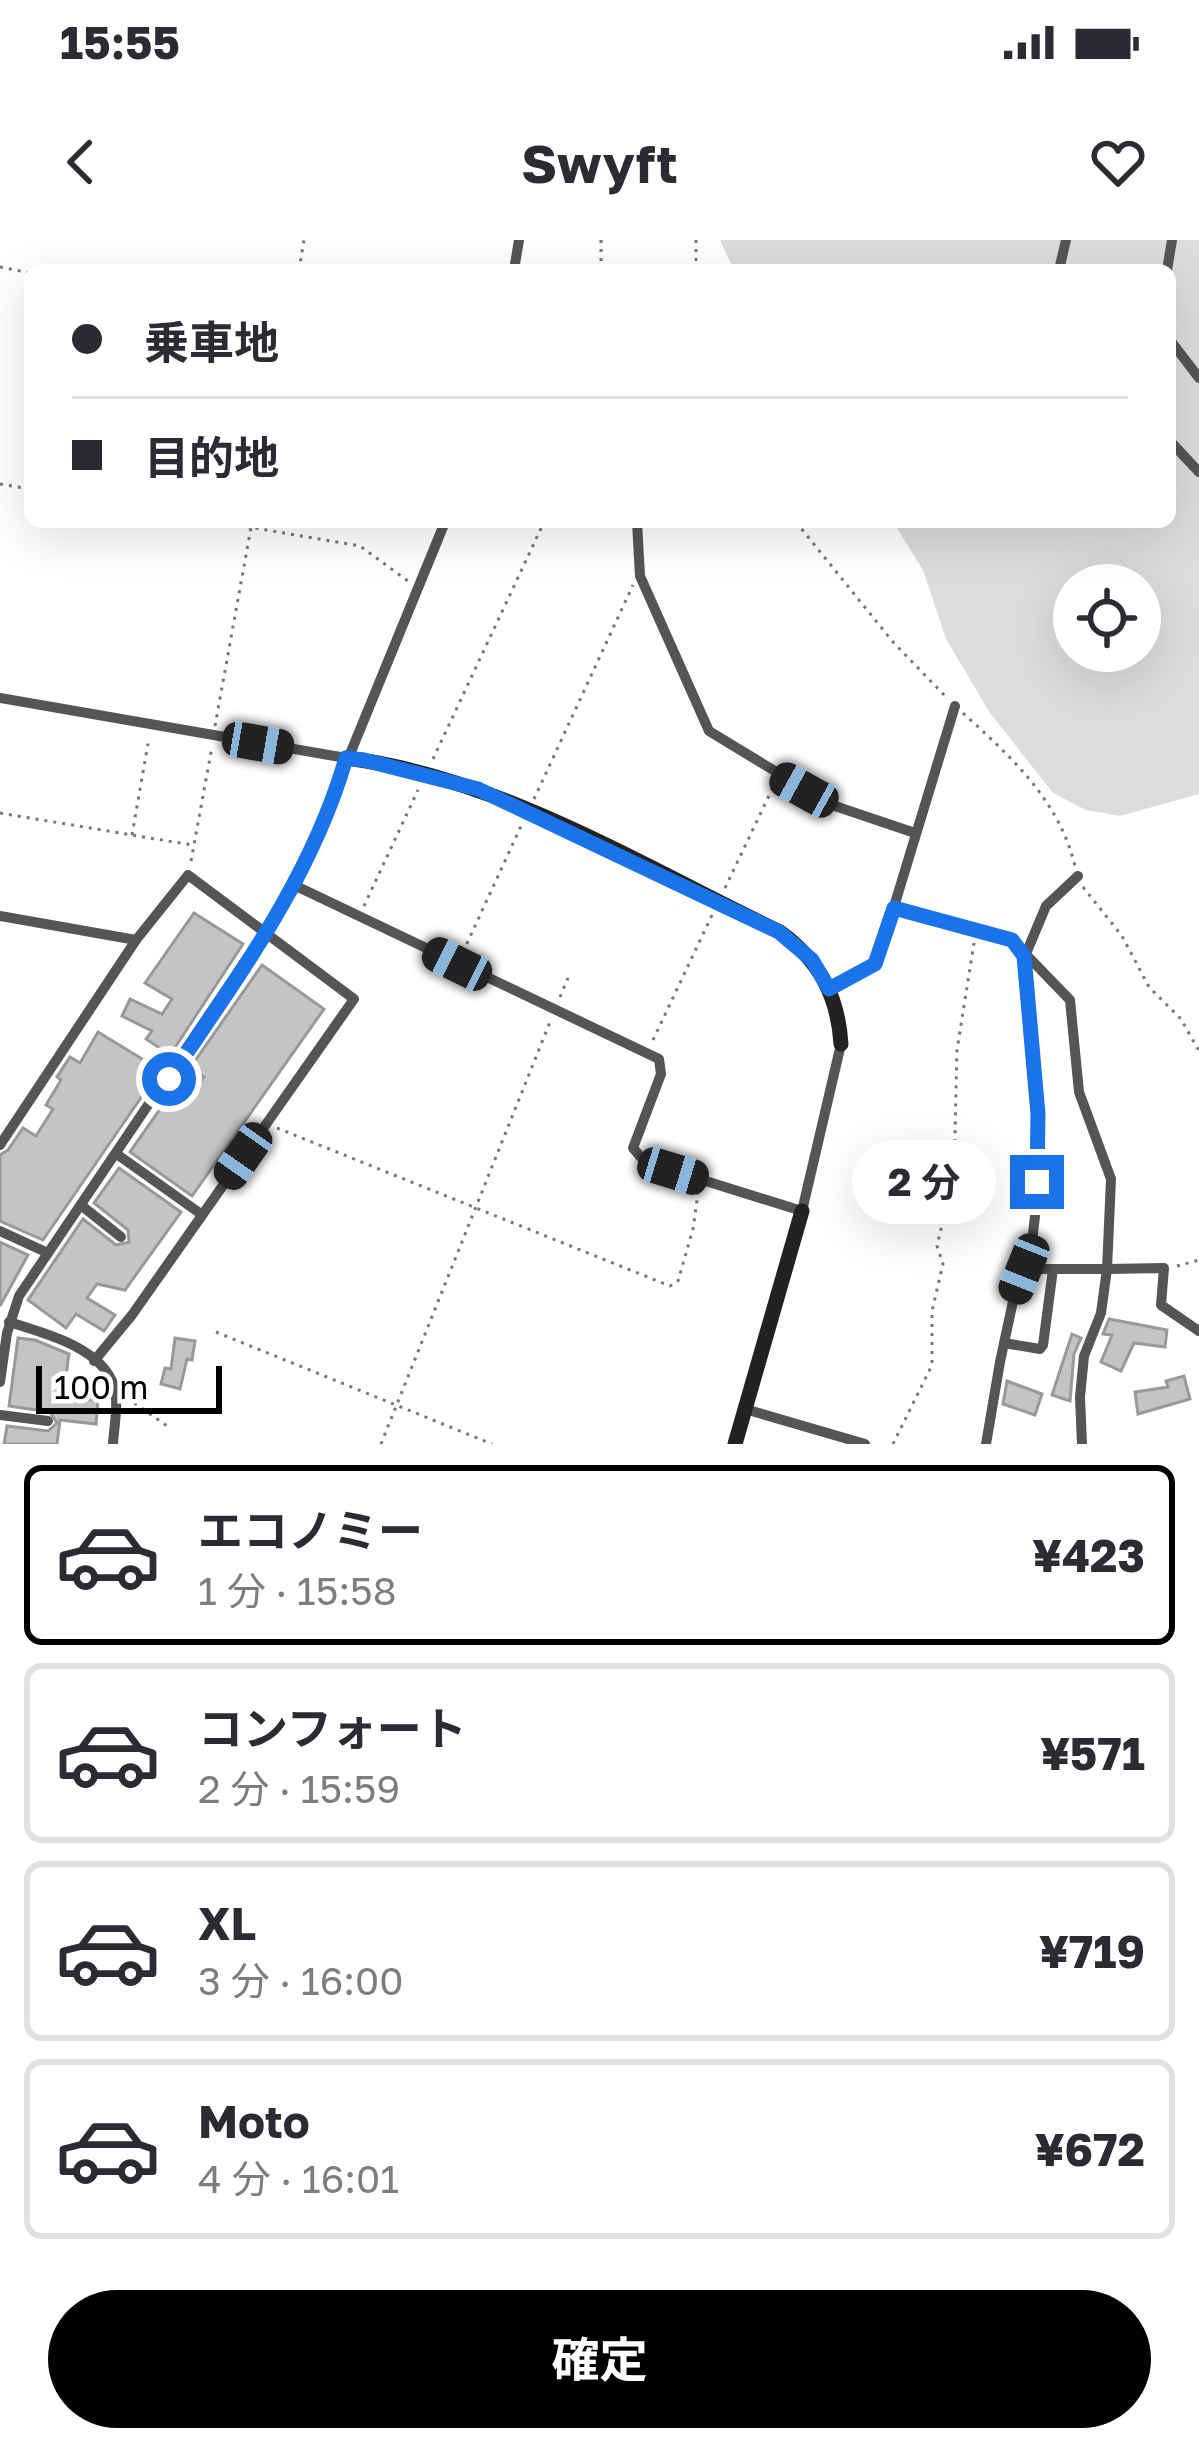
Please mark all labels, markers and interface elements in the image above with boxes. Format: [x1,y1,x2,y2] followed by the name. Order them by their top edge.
[60,15,180,69] text: 15:55
[48,129,114,195] icon: back
[1085,129,1151,195] icon: heart
[521,130,678,195] text: Swyft
[144,315,279,369] text: 乗車地
[144,430,279,484] text: 目的地
[1053,564,1161,672] map controls
[1053,564,1161,672] button: locate
[219,719,297,767] car
[764,757,844,823] car
[417,932,497,996] car
[142,1052,196,1106] route start
[208,1116,278,1196] car
[851,1140,995,1224] callout: 2 分
[633,1143,713,1199] car
[1010,1155,1064,1209] route end
[888,1158,960,1205] text: 2 分
[994,1229,1054,1309] car
[36,1360,222,1413] scale bar
[54,1367,148,1406] text: 100 m
[54,1501,162,1609] icon: car
[198,1503,423,1557] text: エコノミー
[1032,1528,1145,1582] text: ¥423
[198,1567,397,1614] text: 1 分 · 15:58
[54,1699,162,1807] icon: car
[198,1701,467,1755] text: コンフォート
[1040,1726,1145,1780] text: ¥571
[198,1765,400,1812] text: 2 分 · 15:59
[198,1896,256,1950] text: XL
[54,1897,162,2005] icon: car
[1039,1924,1145,1978] text: ¥719
[198,1957,403,2004] text: 3 分 · 16:00
[198,2094,310,2148] text: Moto
[54,2095,162,2203] icon: car
[1035,2122,1145,2176] text: ¥672
[198,2155,399,2202] text: 4 分 · 16:01
[48,2290,1151,2428] button: 確定

